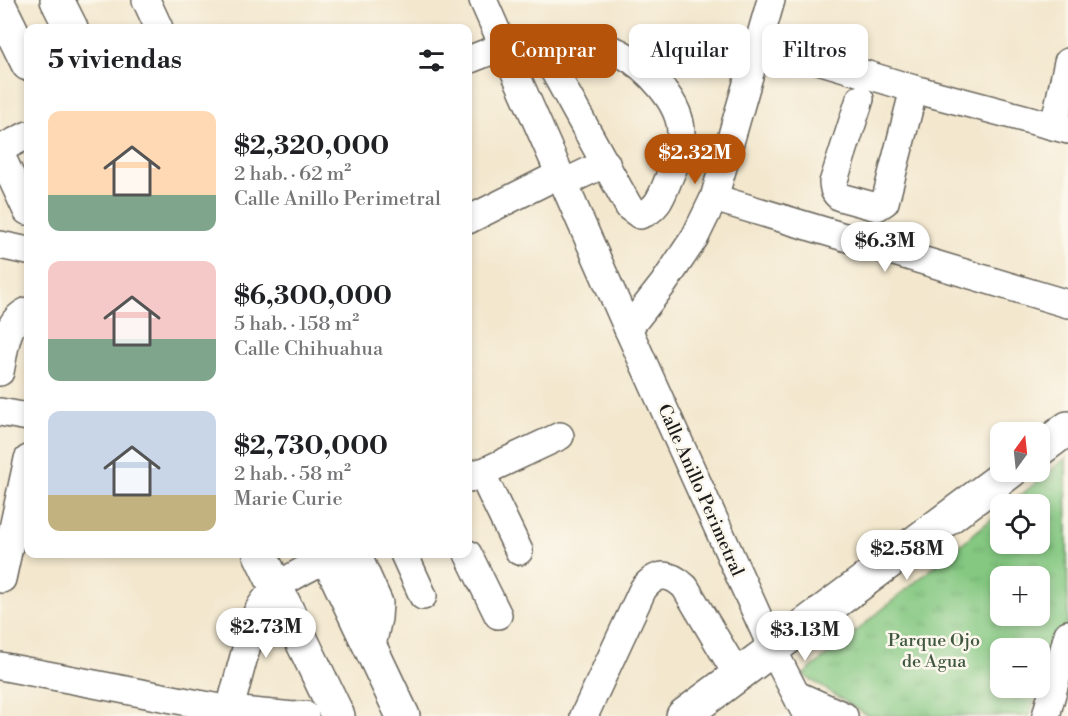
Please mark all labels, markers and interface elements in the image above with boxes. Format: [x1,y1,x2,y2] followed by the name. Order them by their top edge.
[490,24,617,78] chip: Comprar
[629,24,750,78] chip: Alquilar
[762,24,868,78] chip: Filtros
[48,44,182,76] text: 5 viviendas
[415,44,448,77] icon: filters
[234,130,389,162] text: $2,320,000
[646,134,744,185] pin: $2.32M
[96,135,168,207] icon: home
[659,141,731,166] text: $2.32M
[234,162,351,187] text: 2 hab. · 62 m²
[234,187,441,212] text: Calle Anillo Perimetral
[843,222,927,273] pin: $6.3M
[855,229,915,254] text: $6.3M
[234,280,392,312] text: $6,300,000
[96,285,168,357] icon: home
[234,312,359,337] text: 5 hab. · 158 m²
[234,337,383,362] text: Calle Chihuahua
[652,401,749,581] street label: Calle Anillo Perimetral
[990,422,1050,482] north arrow
[990,422,1050,698] map controls
[234,430,388,462] text: $2,730,000
[96,435,168,507] icon: home
[234,462,351,487] text: 2 hab. · 58 m²
[234,487,343,512] text: Marie Curie
[990,494,1050,554] button: locate
[858,530,956,581] pin: $2.58M
[870,537,944,562] text: $2.58M
[990,566,1050,626] button: +
[217,608,315,659] pin: $2.73M
[756,611,854,662] pin: $3.13M
[230,615,302,640] text: $2.73M
[770,618,840,643] text: $3.13M
[888,629,980,673] park label: Parque Ojo de Agua
[990,638,1050,698] button: −

